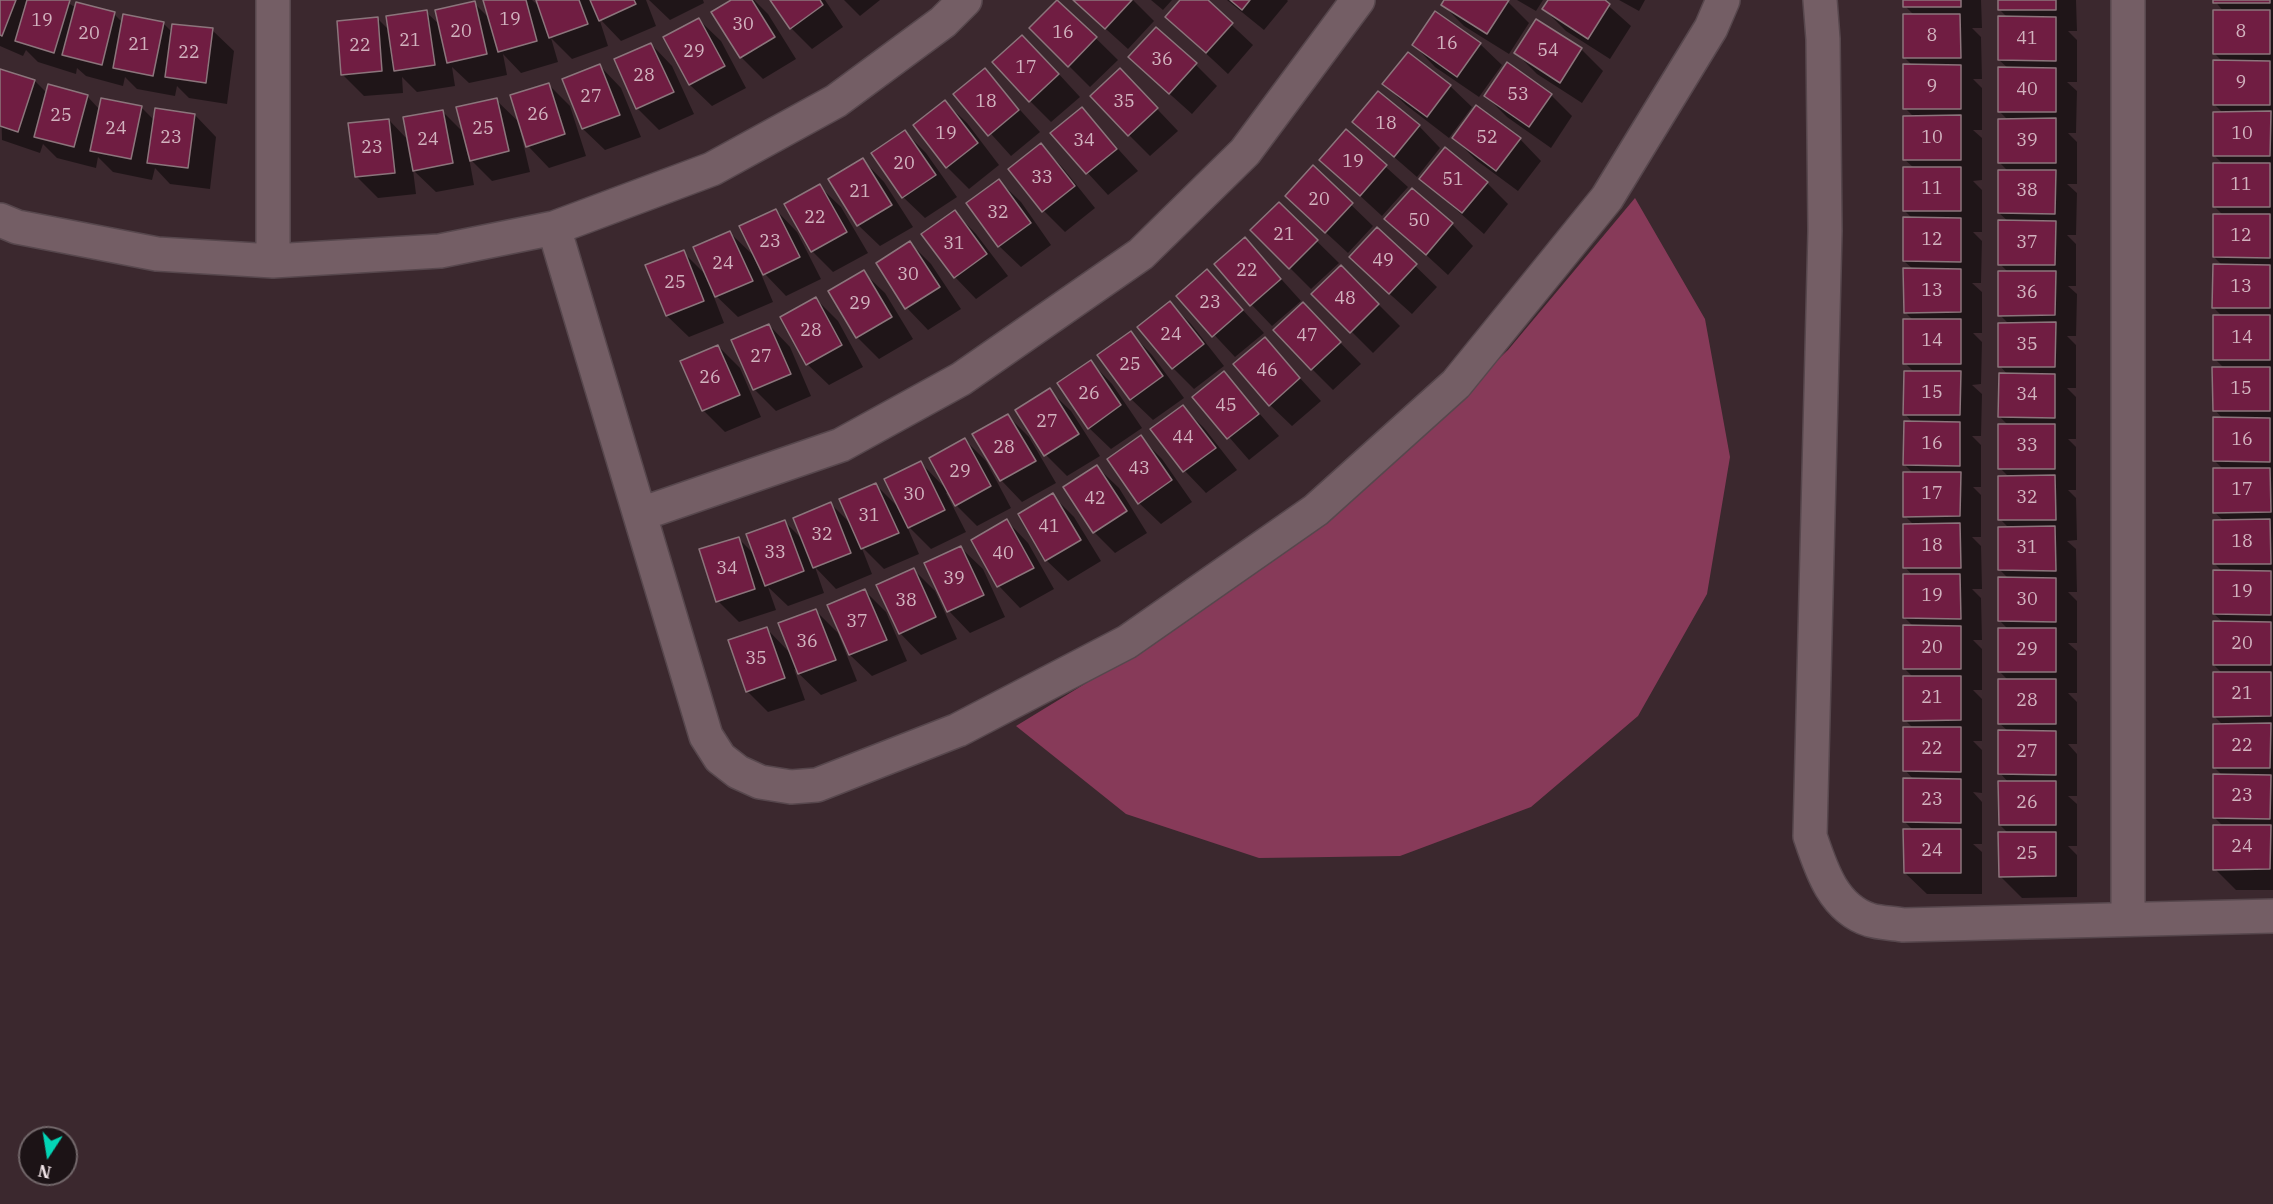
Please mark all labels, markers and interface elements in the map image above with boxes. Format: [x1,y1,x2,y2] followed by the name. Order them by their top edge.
[499,9,521,31] house number: 19
[31,10,53,32] house number: 19
[732,14,754,36] house number: 30
[450,21,472,43] house number: 20
[2236,21,2246,43] house number: 8
[1052,22,1074,44] house number: 16
[78,23,100,45] house number: 20
[1927,25,1937,47] house number: 8
[2016,28,2038,50] house number: 41
[399,30,421,52] house number: 21
[1436,33,1458,55] house number: 16
[128,34,150,56] house number: 21
[349,35,371,57] house number: 22
[1537,40,1559,62] house number: 54
[683,41,705,63] house number: 29
[178,42,200,64] house number: 22
[1151,49,1173,71] house number: 36
[1015,57,1037,79] house number: 17
[633,65,655,87] house number: 28
[2236,72,2246,94] house number: 9
[1927,76,1937,98] house number: 9
[2016,79,2038,101] house number: 40
[1507,84,1529,106] house number: 53
[580,86,602,108] house number: 27
[975,91,997,113] house number: 18
[1113,91,1135,113] house number: 35
[527,104,549,126] house number: 26
[50,105,72,127] house number: 25
[1375,113,1397,135] house number: 18
[105,118,127,140] house number: 24
[472,118,494,140] house number: 25
[935,123,957,145] house number: 19
[2231,123,2253,145] house number: 10
[160,127,182,149] house number: 23
[1476,127,1498,149] house number: 52
[1921,127,1943,149] house number: 10
[417,129,439,151] house number: 24
[1073,130,1095,152] house number: 34
[2016,130,2038,152] house number: 39
[361,137,383,159] house number: 23
[1342,151,1364,173] house number: 19
[893,153,915,175] house number: 20
[1031,167,1053,189] house number: 33
[1442,169,1464,191] house number: 51
[2230,174,2252,196] house number: 11
[1921,178,1943,200] house number: 11
[2016,180,2038,202] house number: 38
[849,181,871,203] house number: 21
[1308,189,1330,211] house number: 20
[987,202,1009,224] house number: 32
[804,207,826,229] house number: 22
[1408,210,1430,232] house number: 50
[1273,224,1295,246] house number: 21
[2230,225,2252,247] house number: 12
[1921,229,1943,251] house number: 12
[759,231,781,253] house number: 23
[2016,232,2038,254] house number: 37
[943,233,965,255] house number: 31
[1372,250,1394,272] house number: 49
[712,253,734,275] house number: 24
[1236,260,1258,282] house number: 22
[897,264,919,286] house number: 30
[664,272,686,294] house number: 25
[2230,276,2252,298] house number: 13
[1921,280,1943,302] house number: 13
[2016,282,2038,304] house number: 36
[1334,288,1356,310] house number: 48
[1199,292,1221,314] house number: 23
[849,293,871,315] house number: 29
[800,320,822,342] house number: 28
[1160,324,1182,346] house number: 24
[1296,325,1318,347] house number: 47
[2231,327,2253,349] house number: 14
[1921,330,1943,352] house number: 14
[2016,334,2038,356] house number: 35
[750,346,772,368] house number: 27
[1119,354,1141,376] house number: 25
[1256,360,1278,382] house number: 46
[699,367,721,389] house number: 26
[2230,378,2252,400] house number: 15
[1921,382,1943,404] house number: 15
[1078,383,1100,405] house number: 26
[2016,384,2038,406] house number: 34
[1215,395,1237,417] house number: 45
[1036,411,1058,433] house number: 27
[1172,427,1194,449] house number: 44
[2231,429,2253,451] house number: 16
[1921,433,1943,455] house number: 16
[2016,435,2038,457] house number: 33
[993,437,1015,459] house number: 28
[1128,458,1150,480] house number: 43
[949,461,971,483] house number: 29
[2231,479,2253,501] house number: 17
[1921,483,1943,505] house number: 17
[903,484,925,506] house number: 30
[2016,487,2038,509] house number: 32
[1084,488,1106,510] house number: 42
[858,505,880,527] house number: 31
[1038,516,1060,538] house number: 41
[811,524,833,546] house number: 32
[2231,531,2253,553] house number: 18
[1921,535,1943,557] house number: 18
[2016,537,2038,559] house number: 31
[764,542,786,564] house number: 33
[992,543,1014,565] house number: 40
[716,558,738,580] house number: 34
[943,568,965,590] house number: 39
[2231,581,2253,603] house number: 19
[1921,585,1943,607] house number: 19
[2016,589,2038,611] house number: 30
[895,590,917,612] house number: 38
[846,611,868,633] house number: 37
[796,631,818,653] house number: 36
[2231,633,2253,655] house number: 20
[1921,637,1943,659] house number: 20
[2016,639,2038,661] house number: 29
[745,648,767,670] house number: 35
[2231,683,2253,705] house number: 21
[1921,687,1943,709] house number: 21
[2016,690,2038,712] house number: 28
[2231,735,2253,757] house number: 22
[1921,738,1943,760] house number: 22
[2016,741,2038,763] house number: 27
[2231,785,2253,807] house number: 23
[1921,789,1943,811] house number: 23
[2016,792,2038,814] house number: 26
[2231,836,2253,858] house number: 24
[1921,840,1943,862] house number: 24
[2016,843,2038,865] house number: 25
[18,1126,78,1186] north arrow
[36,1161,53,1183] text: N

